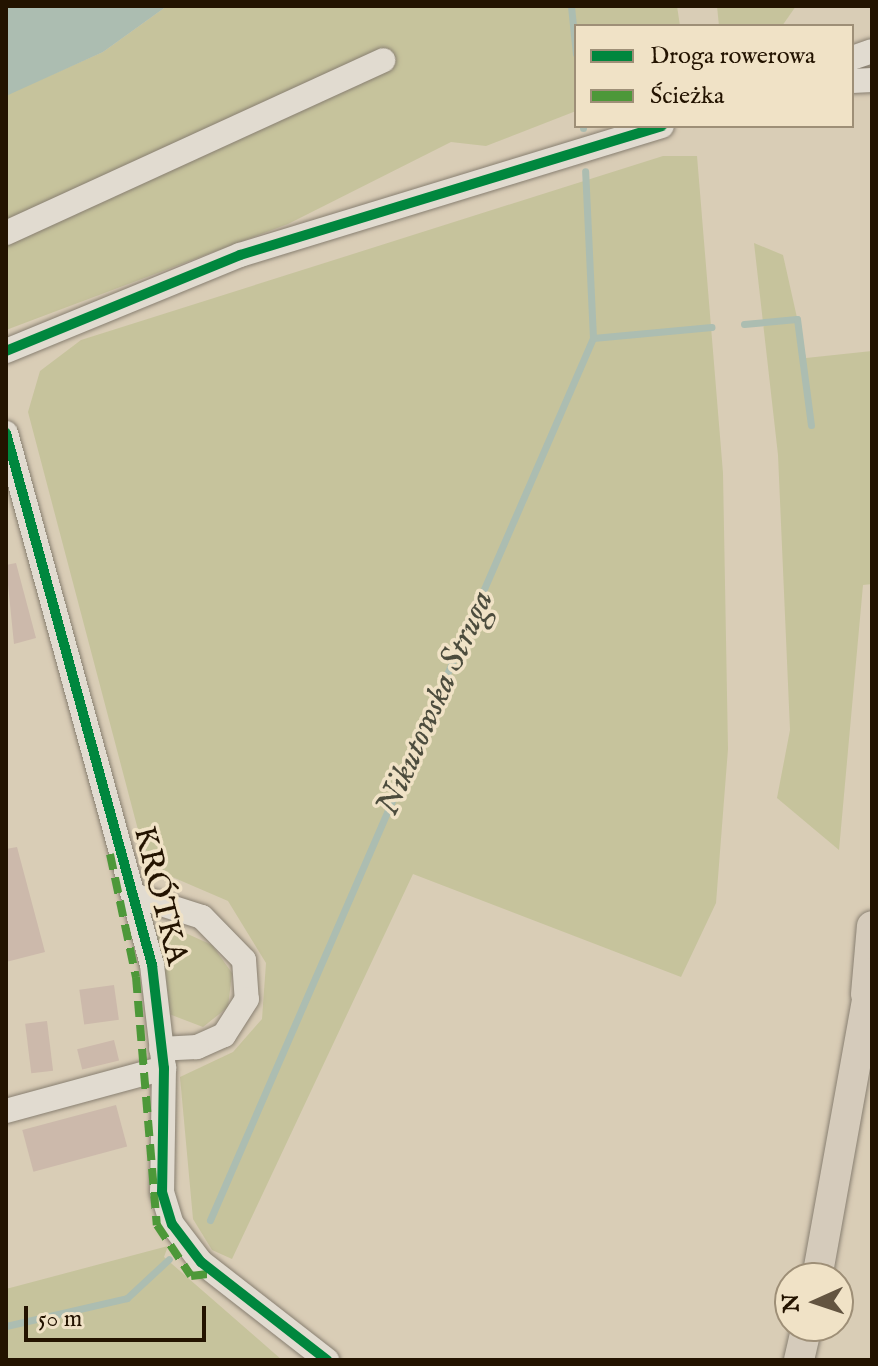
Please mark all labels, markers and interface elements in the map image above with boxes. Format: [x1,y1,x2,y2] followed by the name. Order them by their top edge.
[574,24,854,128] legend
[650,41,815,72] text: Droga rowerowa
[650,81,724,112] text: Ścieżka
[367,584,503,822] water label: Nikutowska Struga
[123,823,195,969] street label: KRÓTKA
[774,1262,854,1342] north arrow
[28,1290,210,1340] scale bar
[778,1293,807,1313] text: N
[38,1304,82,1335] text: 50 m

